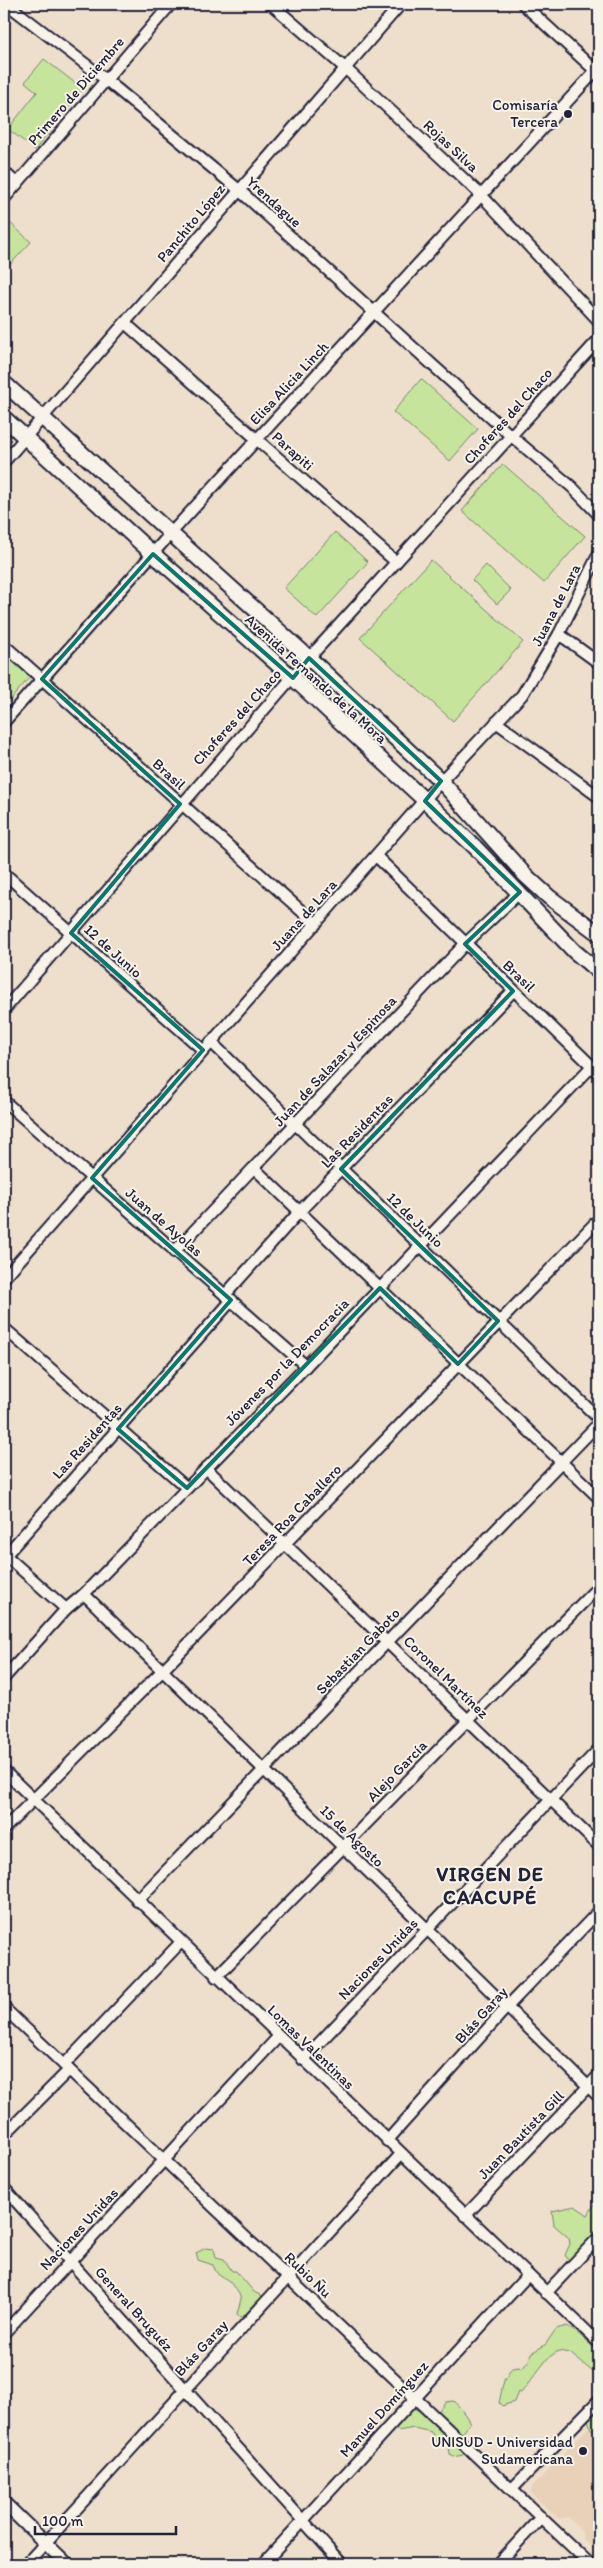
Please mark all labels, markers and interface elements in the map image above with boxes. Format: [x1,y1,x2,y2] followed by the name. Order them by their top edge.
[24,33,128,149] street label: Primero de Diciembre
[492,96,558,131] place label: Comisaría Tercera
[562,108,574,120] marker: Comisaría Tercera
[420,116,482,176] street label: Rojas Silva
[243,173,305,231] street label: Yrendague
[153,180,229,266] street label: Panchito López
[246,338,332,428] street label: Elisa Alicia Linch
[460,364,556,468] street label: Choferes del Chaco
[268,428,318,474] street label: Parapiti
[528,561,584,649] street label: Juana de Lara
[241,610,391,748] street label: Avenida Fernando de la Mora
[189,665,285,769] street label: Choferes del Chaco
[149,755,190,794] street label: Brasil
[267,875,341,954] street label: Juana de Lara
[80,920,146,982] street label: 12 de Junio
[499,956,540,996] street label: Brasil
[270,992,400,1130] street label: Juan de Salazar y Espinosa
[317,1090,397,1172] street label: Las Residentas
[122,1184,206,1261] street label: Juan de Ayolas
[383,1189,447,1251] street label: 12 de Junio
[221,1294,353,1430] street label: Jóvenes por la Democracia
[48,1399,126,1483] street label: Las Residentas
[239,1460,345,1570] street label: Teresa Roa Caballero
[312,1604,404,1698] street label: Sebastian Gaboto
[400,1632,492,1722] street label: Coronel Martínez
[363,1736,431,1805] street label: Alejo García
[316,1801,388,1871] street label: 15 de Agosto
[436,1862,544,1909] district label: VIRGEN DE CAACUPÉ
[335,1914,422,2004] street label: Naciones Unidas
[451,1983,511,2047] street label: Blás Garay
[264,2001,359,2093] street label: Lomas Valentinas
[474,2086,568,2183] street label: Juan Bautista Gill
[36,2184,122,2274] street label: Naciones Unidas
[281,2248,335,2302] street label: Rubio Ñu
[91,2263,177,2355] street label: General Bruguéz
[170,2316,232,2380] street label: Blás Garay
[336,2357,432,2461] street label: Manuel Domínguez
[431,2433,573,2468] place label: UNISUD - Universidad Sudamericana
[577,2445,589,2457] marker: UNISUD - Universidad Sudamericana
[35,2503,176,2535] scale bar
[42,2512,84,2530] text: 100 m

